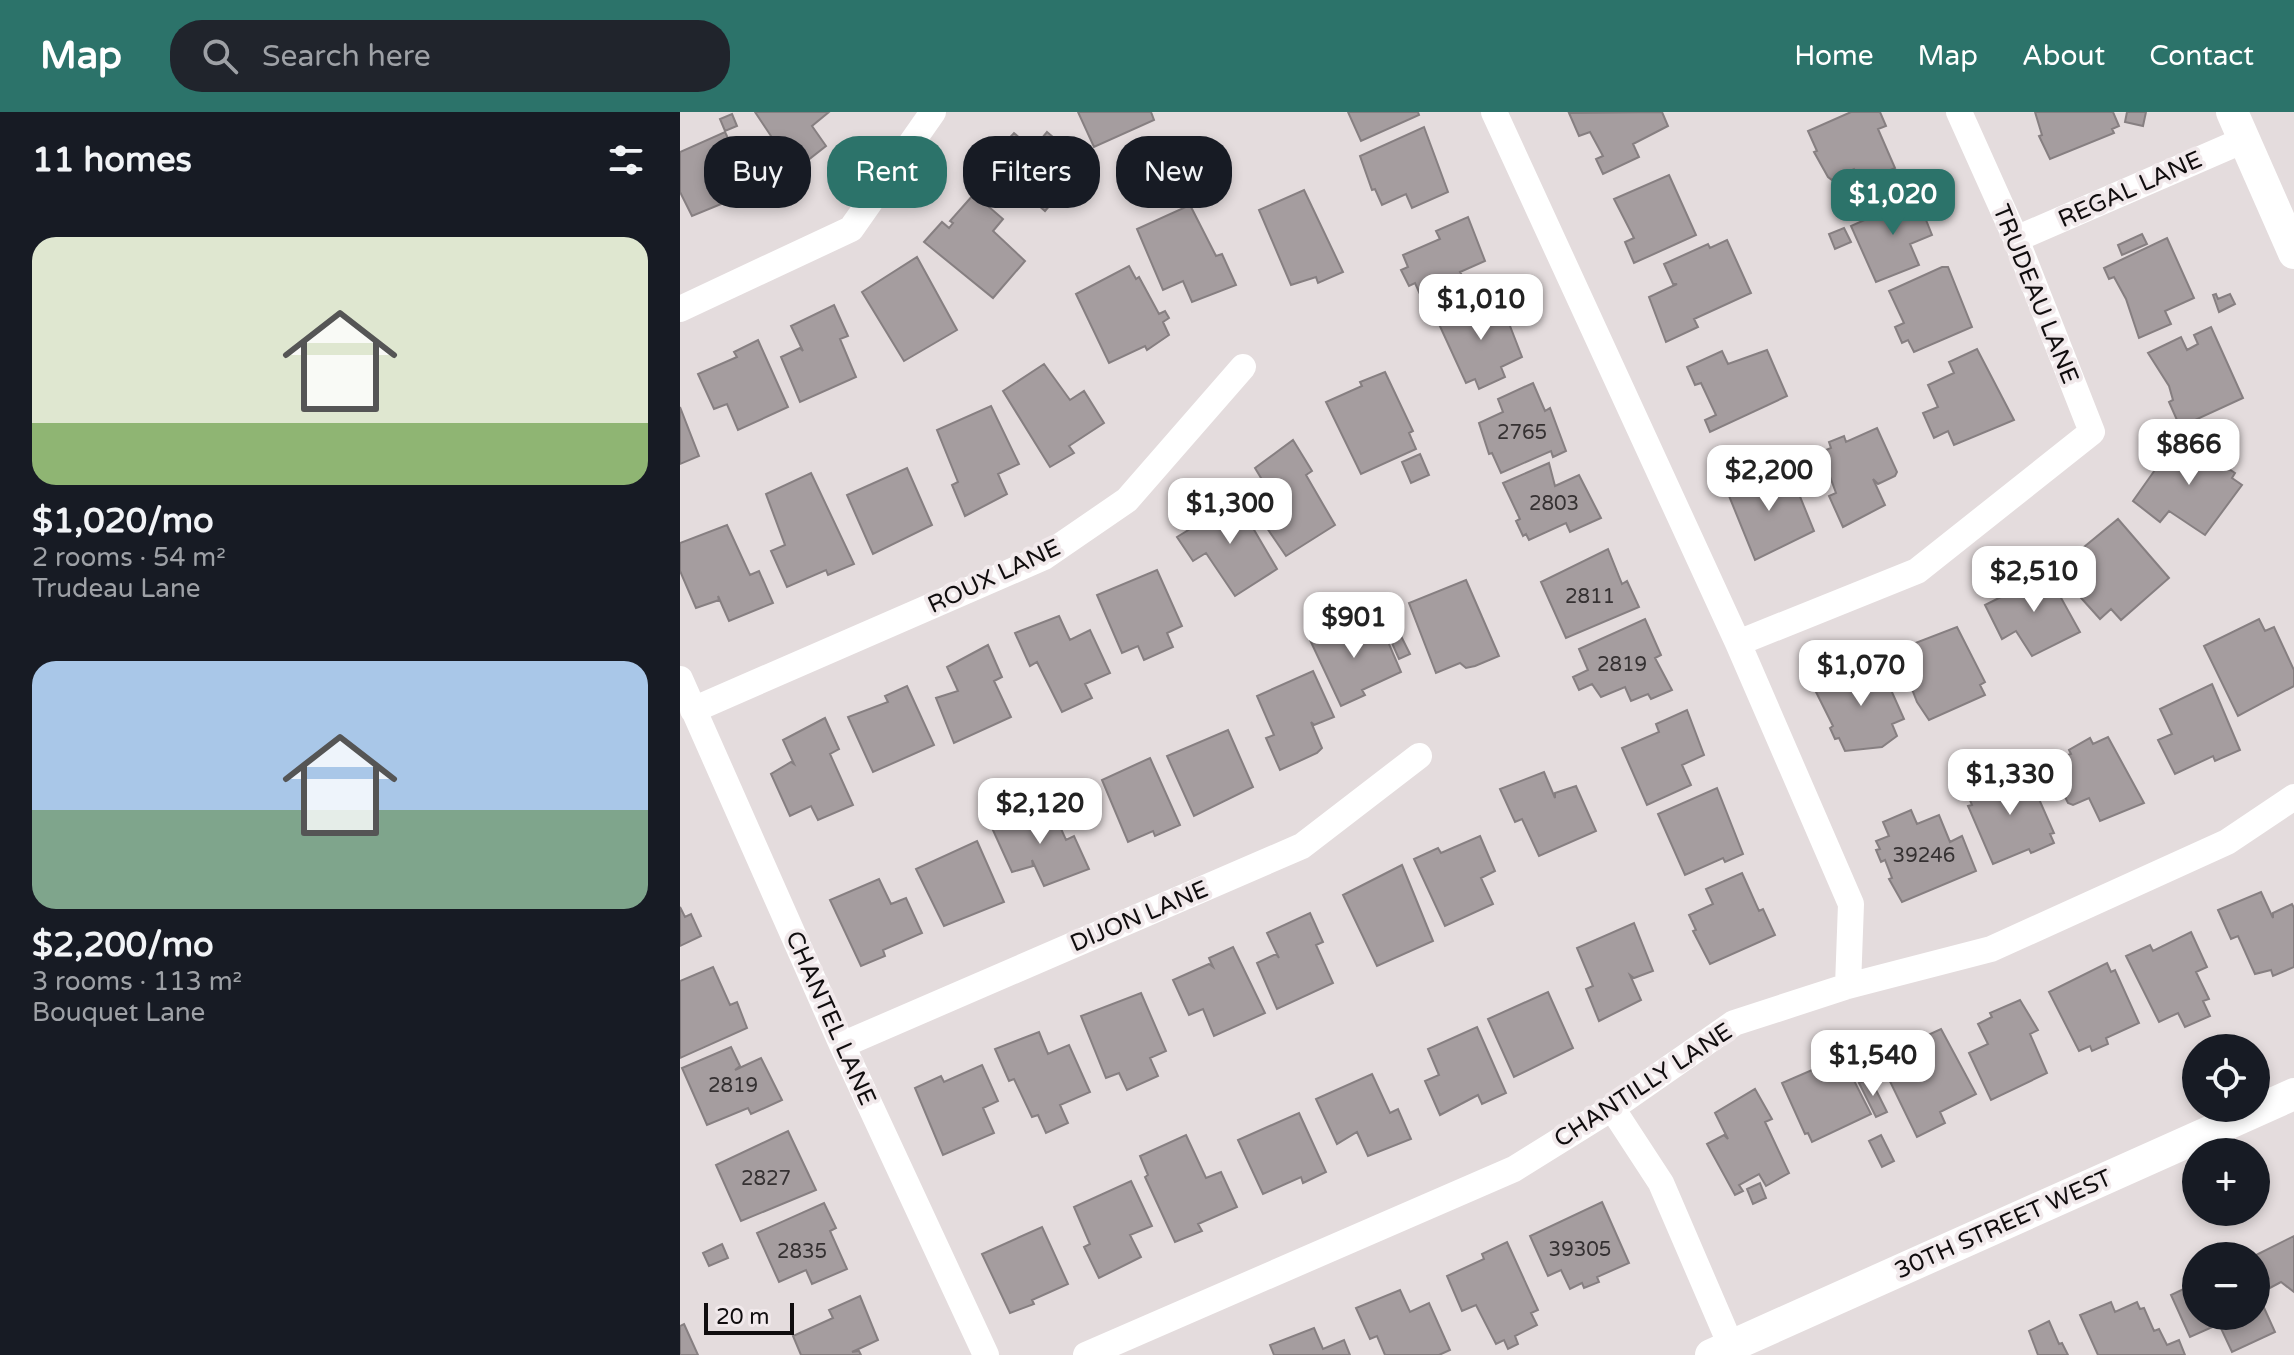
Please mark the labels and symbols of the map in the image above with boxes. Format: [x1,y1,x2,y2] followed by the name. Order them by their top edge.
[2054,145,2207,234] street label: REGAL LANE
[1828,169,1958,237] pin: $1,020
[1986,200,2085,388] street label: TRUDEAU LANE
[1416,274,1546,342] pin: $1,010
[2142,419,2236,487] pin: $866
[1497,421,1547,445] house number: 2765
[1704,445,1834,513] pin: $2,200
[1165,478,1295,546] pin: $1,300
[1529,492,1579,516] house number: 2803
[923,533,1065,620] street label: ROUX LANE
[1969,546,2099,614] pin: $2,510
[1565,585,1615,609] house number: 2811
[1307,592,1401,660] pin: $901
[1796,640,1926,708] pin: $1,070
[1597,653,1647,677] house number: 2819
[1945,749,2075,817] pin: $1,330
[975,778,1105,846] pin: $2,120
[1893,844,1955,868] house number: 39246
[1066,874,1212,959] street label: DIJON LANE
[779,927,882,1110] street label: CHANTEL LANE
[1549,1017,1738,1154] street label: CHANTILLY LANE
[1808,1030,1938,1098] pin: $1,540
[708,1074,758,1098] house number: 2819
[1890,1163,2116,1285] street label: 30TH STREET WEST
[741,1167,791,1191] house number: 2827
[1549,1238,1611,1262] house number: 39305
[777,1240,827,1264] house number: 2835
[704,1299,794,1335] scale bar

